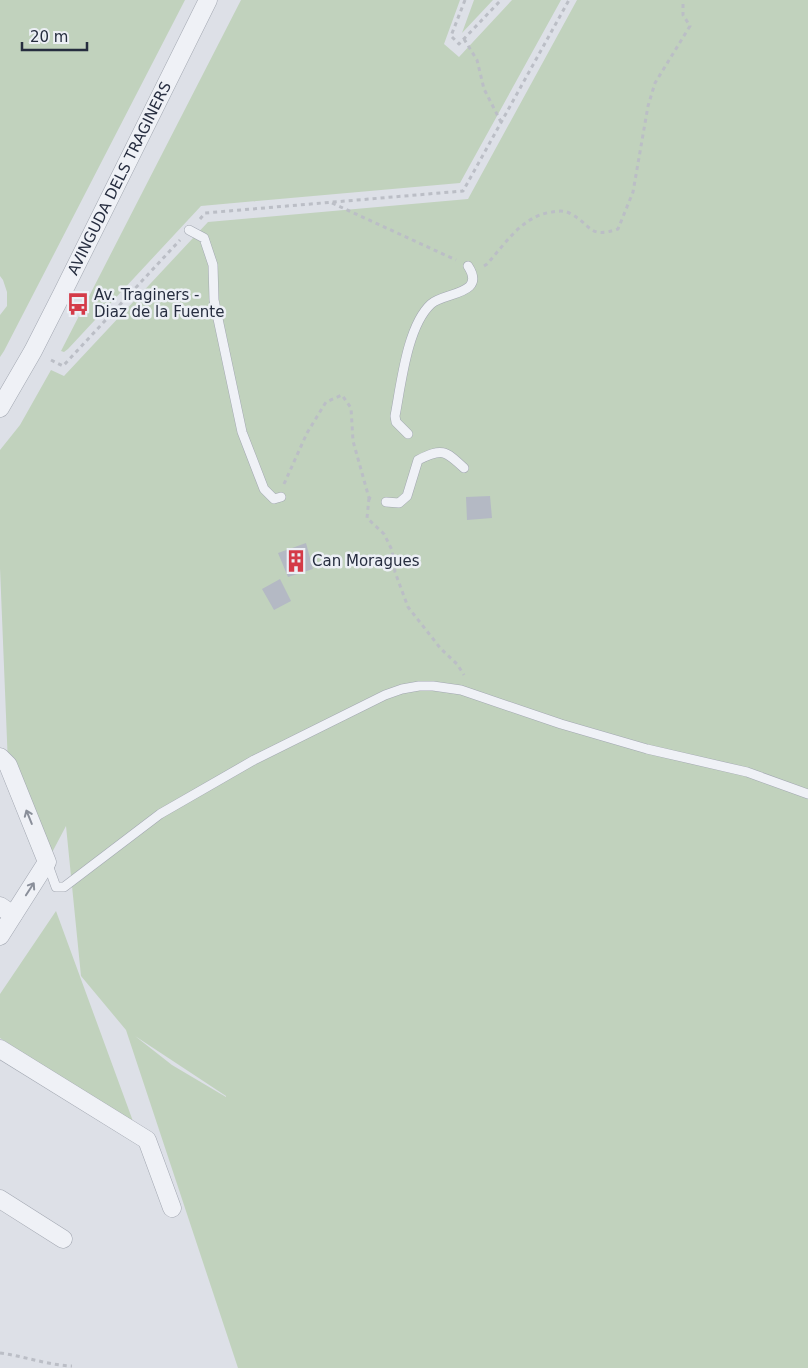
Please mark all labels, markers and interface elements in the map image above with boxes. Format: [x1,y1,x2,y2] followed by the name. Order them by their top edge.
[22,20,88,52] scale bar
[30,28,68,46] text: 20 m
[64,79,175,278] street label: AVINGUDA DELS TRAGINERS
[94,286,224,321] place label: Av. Traginers - Diaz de la Fuente
[65,291,91,317] bus stop icon: Av. Traginers - Diaz de la Fuente
[283,548,309,574] building icon: Can Moragues
[312,552,420,570] place label: Can Moragues
[23,810,33,825] one-way arrow
[25,882,35,896] one-way arrow

